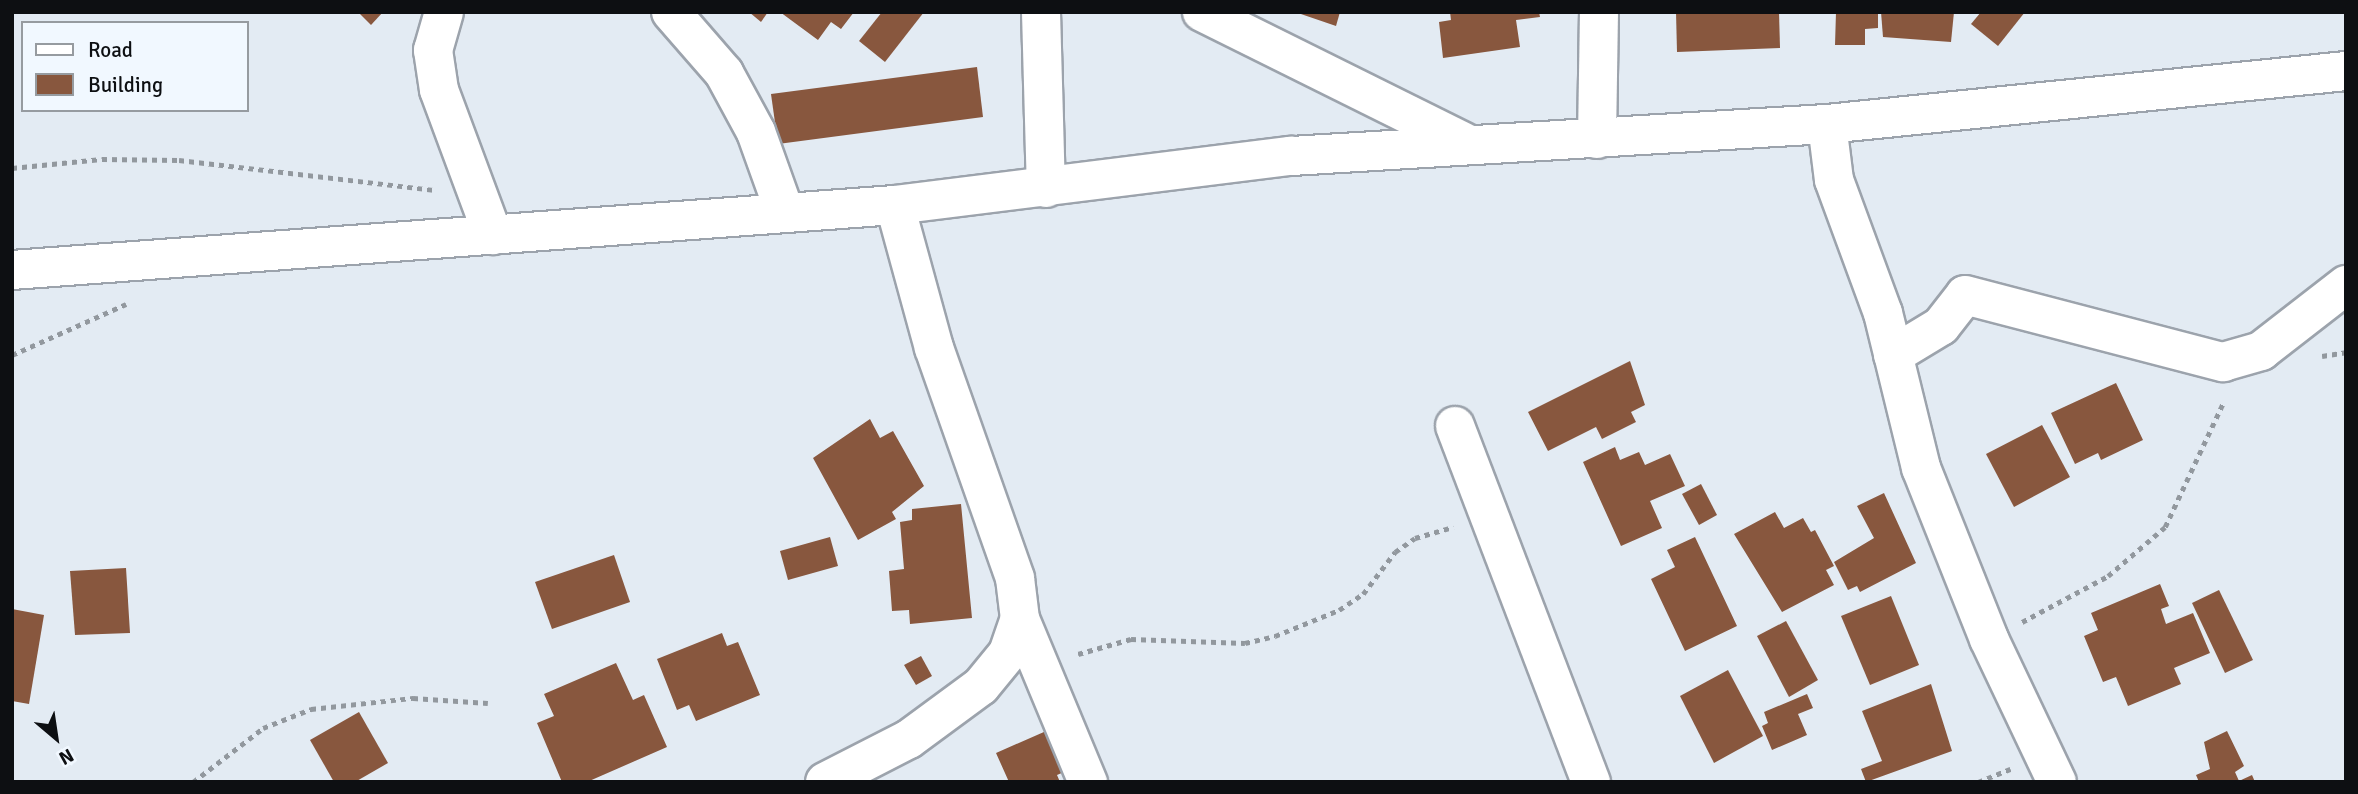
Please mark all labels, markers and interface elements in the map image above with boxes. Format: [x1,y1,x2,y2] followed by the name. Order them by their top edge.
[21,21,248,112] legend
[88,37,133,63] text: Road
[88,72,163,98] text: Building
[21,703,91,773] north arrow
[55,743,78,770] text: N

